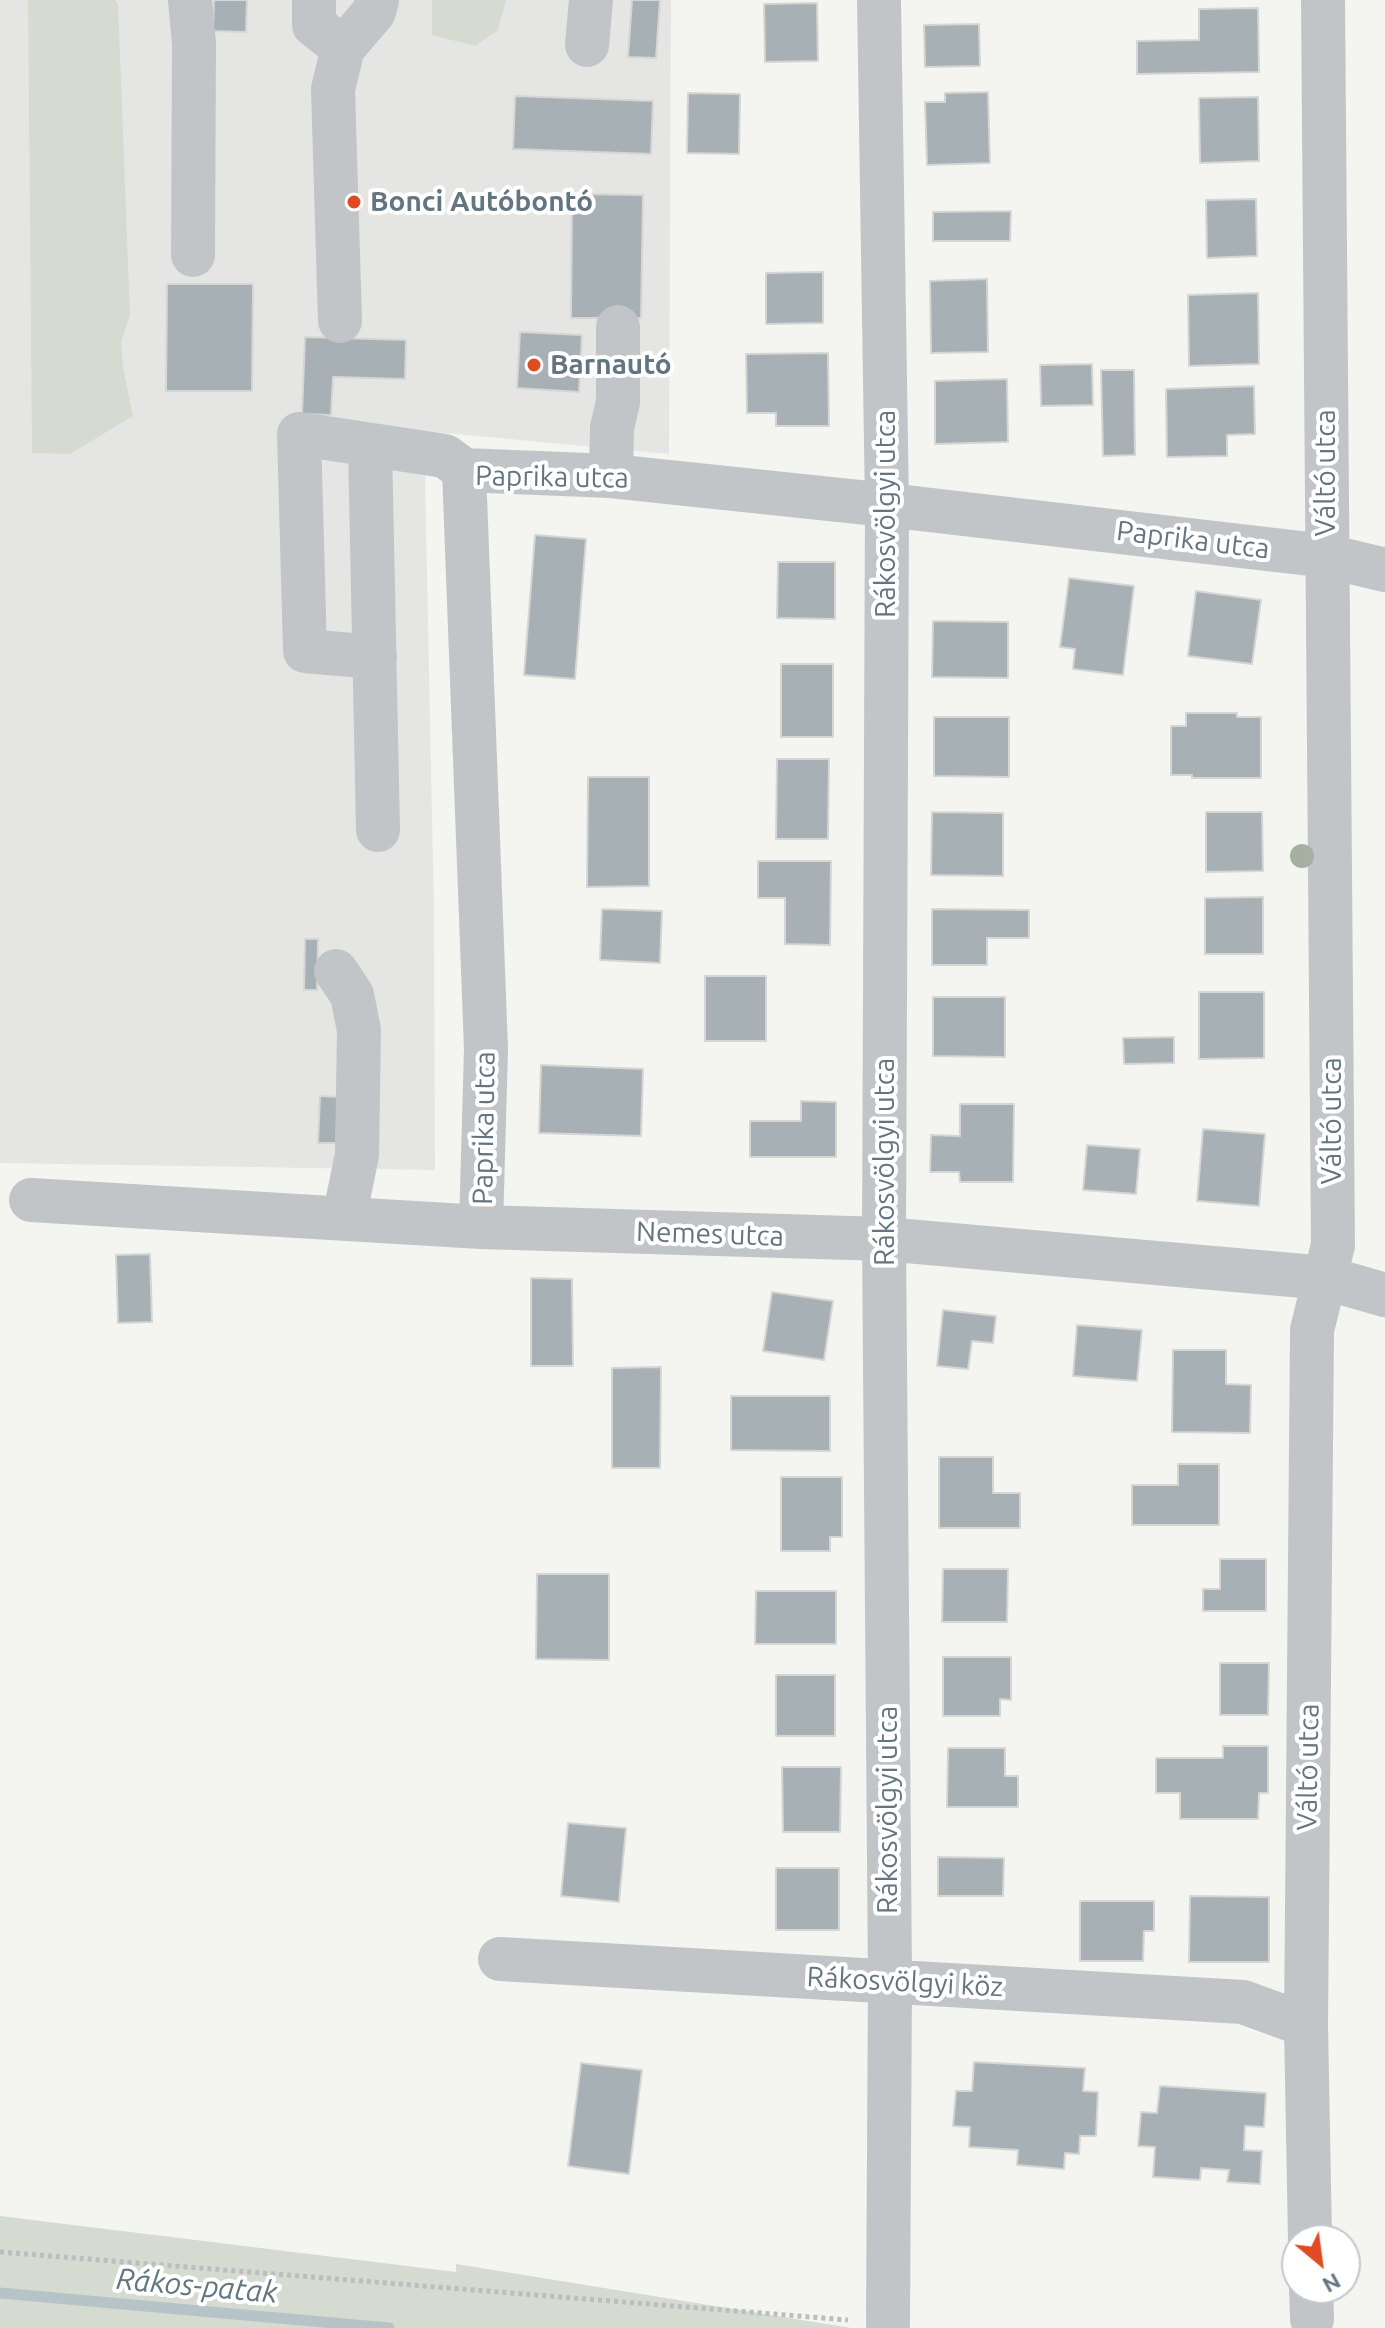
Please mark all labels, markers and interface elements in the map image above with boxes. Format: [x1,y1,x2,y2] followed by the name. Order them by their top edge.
[370,185,593,219] place label: Bonci Autóbontó
[345,193,363,211] marker: Bonci Autóbontó
[550,348,672,382] place label: Barnautó
[525,356,543,374] marker: Barnautó
[1309,409,1343,537] street label: Váltó utca
[869,410,903,618] street label: Rákosvölgyi utca
[475,459,629,495] street label: Paprika utca
[1115,514,1271,566] street label: Paprika utca
[466,1051,502,1205] street label: Paprika utca
[1315,1057,1349,1185] street label: Váltó utca
[868,1058,902,1266] street label: Rákosvölgyi utca
[636,1215,784,1253] street label: Nemes utca
[1290,1703,1326,1831] street label: Váltó utca
[871,1706,905,1914] street label: Rákosvölgyi utca
[806,1960,1004,2004] street label: Rákosvölgyi köz
[1281,2224,1361,2304] north arrow
[115,2261,279,2311] water label: Rákos-patak
[1319,2269,1345,2299] text: N

